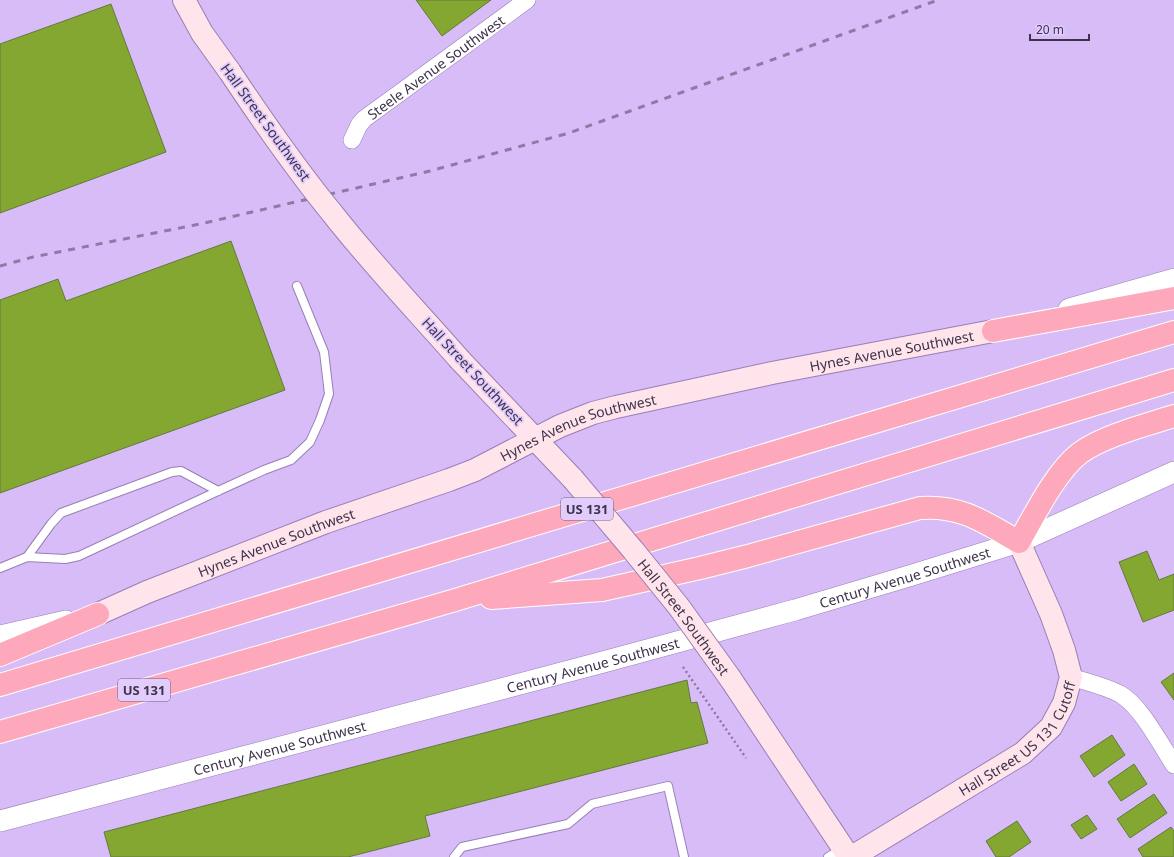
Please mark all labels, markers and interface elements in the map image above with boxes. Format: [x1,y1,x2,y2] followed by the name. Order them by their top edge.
[363,10,508,123] street label: Steele Avenue Southwest
[1030,16,1089,42] scale bar
[1036,21,1064,38] text: 20 m
[217,59,315,185] street label: Hall Street Southwest
[418,313,528,429] street label: Hall Street Southwest
[808,325,975,375] street label: Hynes Avenue Southwest
[496,389,658,465] street label: Hynes Avenue Southwest
[561,498,613,520] road number: US 131
[195,504,357,581] street label: Hynes Avenue Southwest
[817,542,992,612] street label: Century Avenue Southwest
[634,555,734,679] street label: Hall Street Southwest
[504,632,681,697] street label: Century Avenue Southwest
[955,678,1079,800] street label: Hall Street US 131 Cutoff
[118,679,170,701] road number: US 131
[191,715,368,779] street label: Century Avenue Southwest

